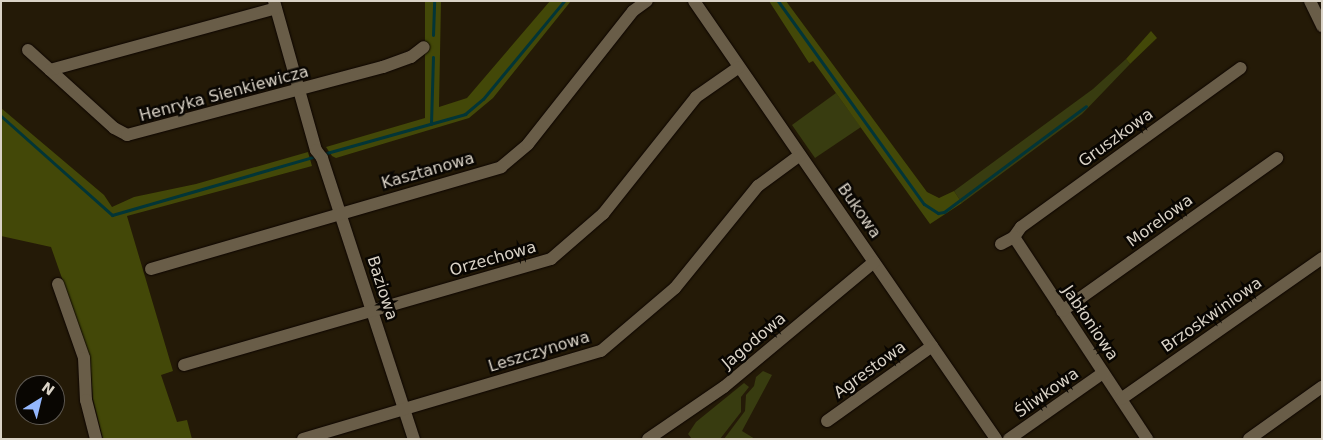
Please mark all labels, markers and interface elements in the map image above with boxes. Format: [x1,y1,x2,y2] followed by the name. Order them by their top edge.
[137,62,311,126] street label: Henryka Sienkiewicza
[1075,105,1157,171] street label: Gruszkowa
[379,149,477,193] street label: Kasztanowa
[833,180,885,242] street label: Bukowa
[1123,191,1197,251] street label: Morelowa
[448,238,538,280] street label: Orzechowa
[363,254,401,322] street label: Baziowa
[1158,273,1266,357] street label: Brzoskwiniowa
[1058,282,1122,364] street label: Jabłoniowa
[718,309,790,373] street label: Jagodowa
[486,328,592,376] street label: Leszczynowa
[830,337,910,403] street label: Agrestowa
[1011,364,1083,422] street label: Śliwkowa
[15,375,65,425] north arrow
[39,379,58,399] text: N

